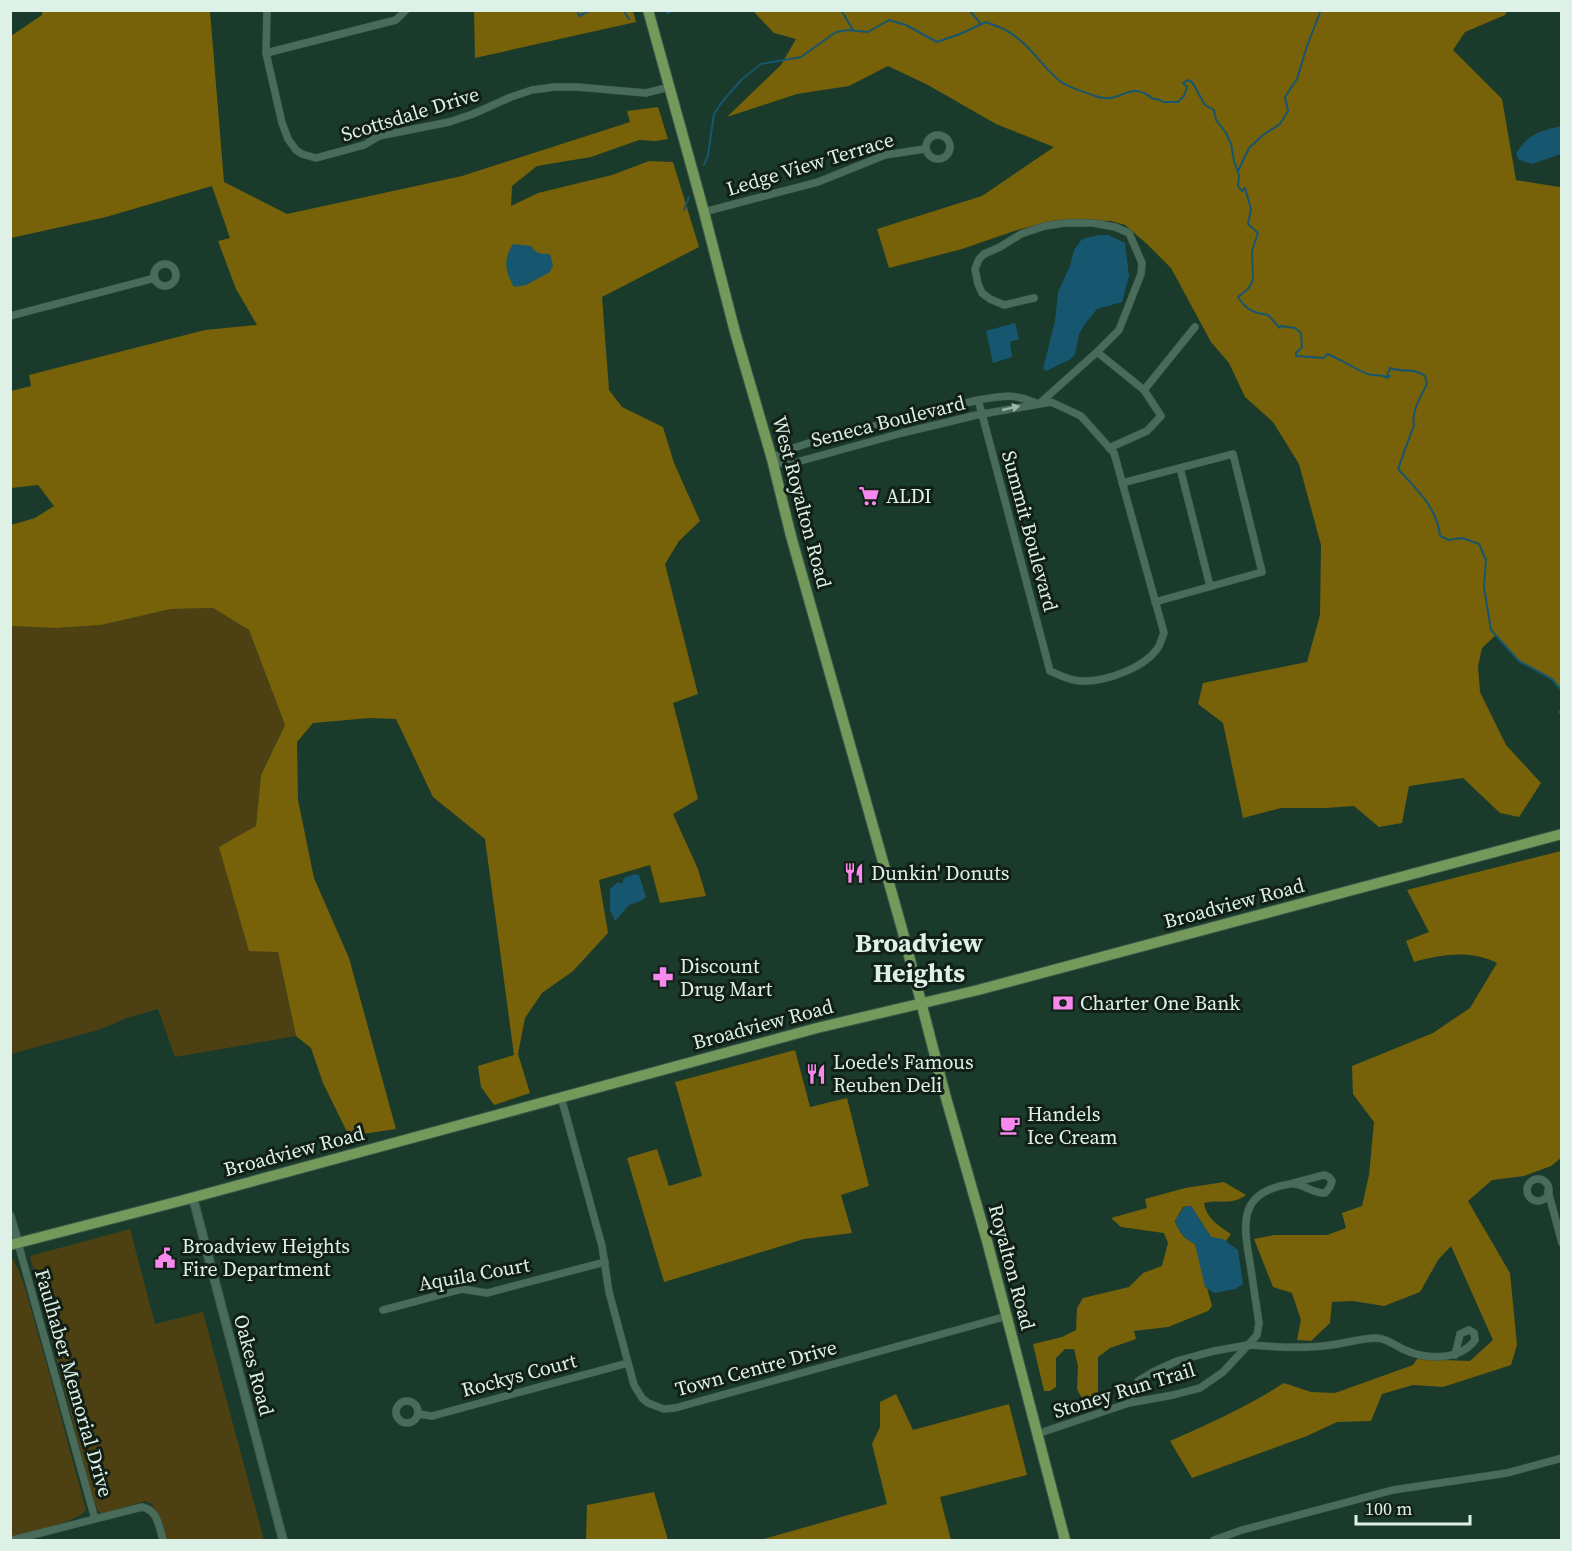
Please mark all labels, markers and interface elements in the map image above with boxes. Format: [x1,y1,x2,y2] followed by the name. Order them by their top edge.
[338,80,482,148] street label: Scottsdale Drive
[723,125,897,203] street label: Ledge View Terrace
[808,388,969,454] street label: Seneca Boulevard
[1002,403,1021,413] one-way arrow
[766,413,839,592] street label: West Royalton Road
[995,448,1065,615] street label: Summit Boulevard
[886,482,932,510] place label: ALDI
[857,484,881,508] supermarket icon: ALDI
[871,859,1009,887] place label: Dunkin' Donuts
[842,861,866,885] restaurant icon: Dunkin' Donuts
[1161,871,1308,935] street label: Broadview Road
[855,925,983,991] district label: Broadview Heights
[680,952,773,1003] place label: Discount Drug Mart
[651,965,675,989] pharmacy icon: Discount Drug Mart
[1080,989,1240,1017] place label: Charter One Bank
[1051,991,1075,1015] bank icon: Charter One Bank
[690,992,837,1056] street label: Broadview Road
[833,1048,974,1099] place label: Loede's Famous Reuben Deli
[804,1062,828,1086] restaurant icon: Loede's Famous Reuben Deli
[1027,1100,1118,1151] place label: Handels Ice Cream
[998,1113,1022,1137] cafe icon: Handels Ice Cream
[221,1119,368,1183] street label: Broadview Road
[982,1201,1042,1334] street label: Royalton Road
[182,1232,350,1283] place label: Broadview Heights Fire Department
[153,1246,177,1270] public building icon: Broadview Heights Fire Department
[416,1250,532,1298] street label: Aquila Court
[28,1266,120,1500] street label: Faulhaber Memorial Drive
[227,1311,281,1419] street label: Oakes Road
[672,1333,840,1403] street label: Town Centre Drive
[458,1346,580,1404] street label: Rockys Court
[1050,1355,1199,1425] street label: Stoney Run Trail
[1356,1488,1470,1526] scale bar
[1365,1496,1412,1521] text: 100 m

